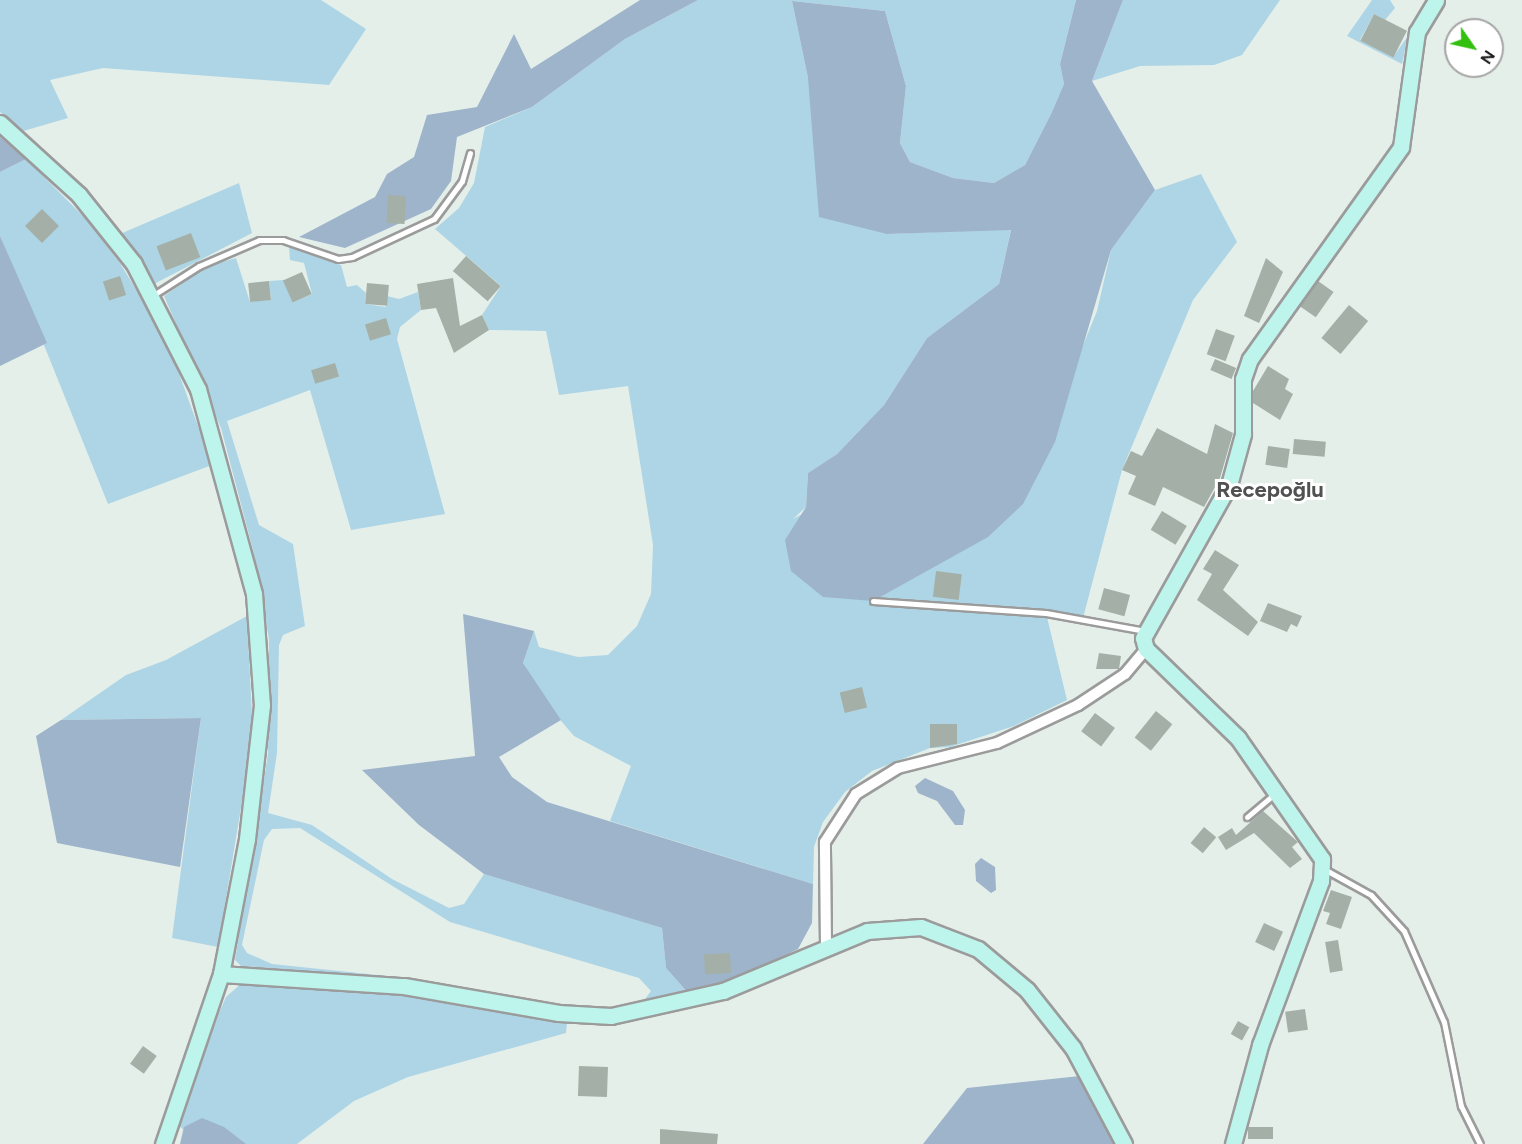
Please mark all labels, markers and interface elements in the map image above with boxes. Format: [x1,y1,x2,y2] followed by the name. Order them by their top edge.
[1444,18,1504,78] north arrow
[1476,47,1499,68] text: N
[1216,477,1324,503] district label: Recepoğlu

